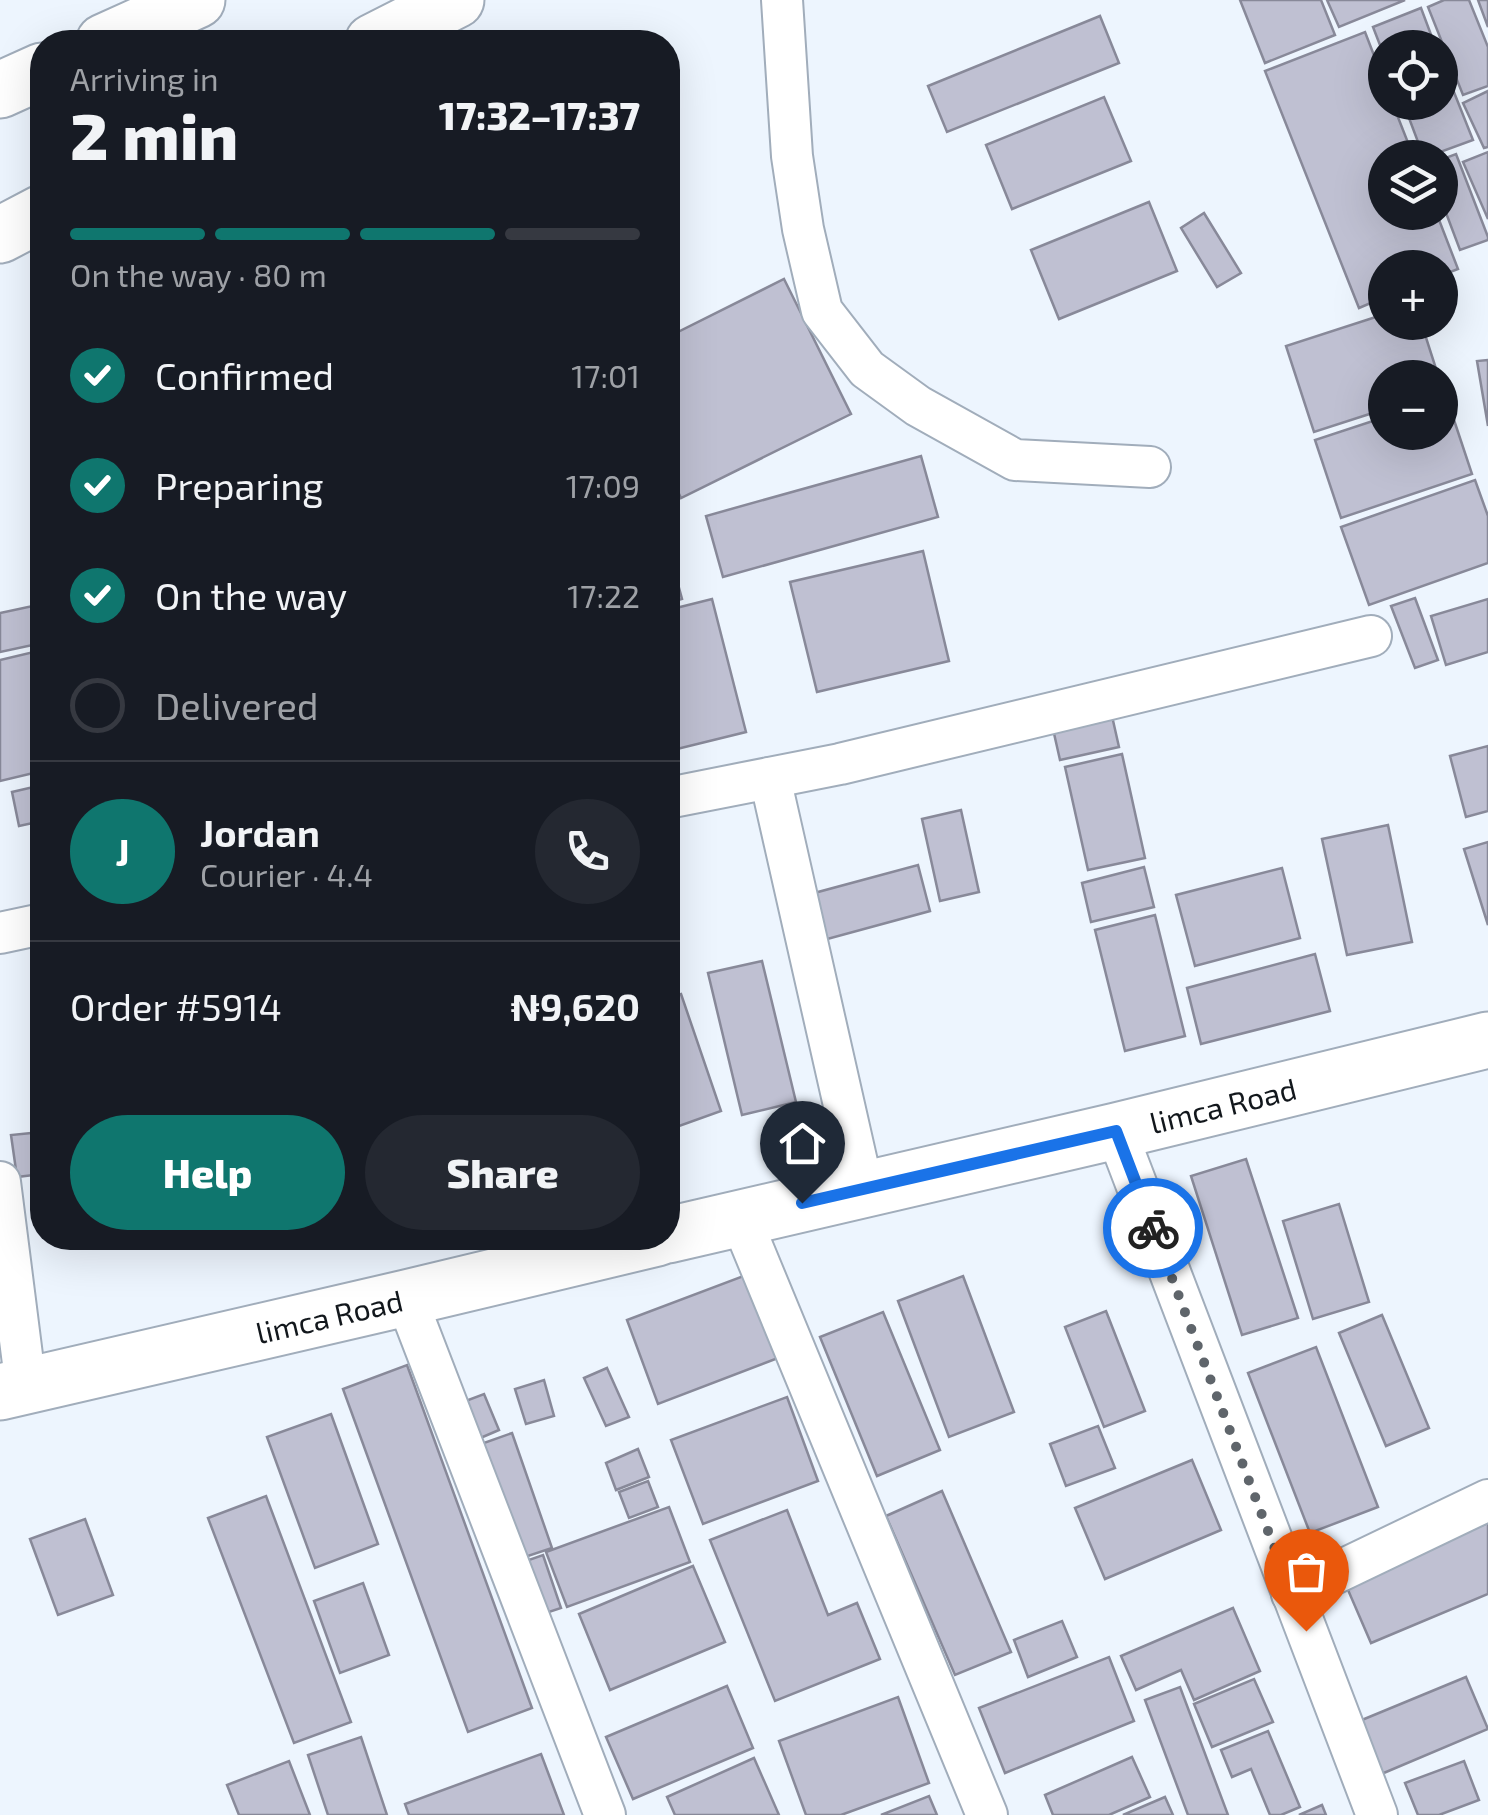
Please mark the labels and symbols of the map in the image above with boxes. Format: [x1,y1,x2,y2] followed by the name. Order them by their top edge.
[1146,1070,1300,1140] street label: limca Road
[760,1101,845,1204] pin
[1103,1178,1203,1278] courier
[252,1281,406,1350] street label: limca Road
[1264,1529,1349,1632] pin

